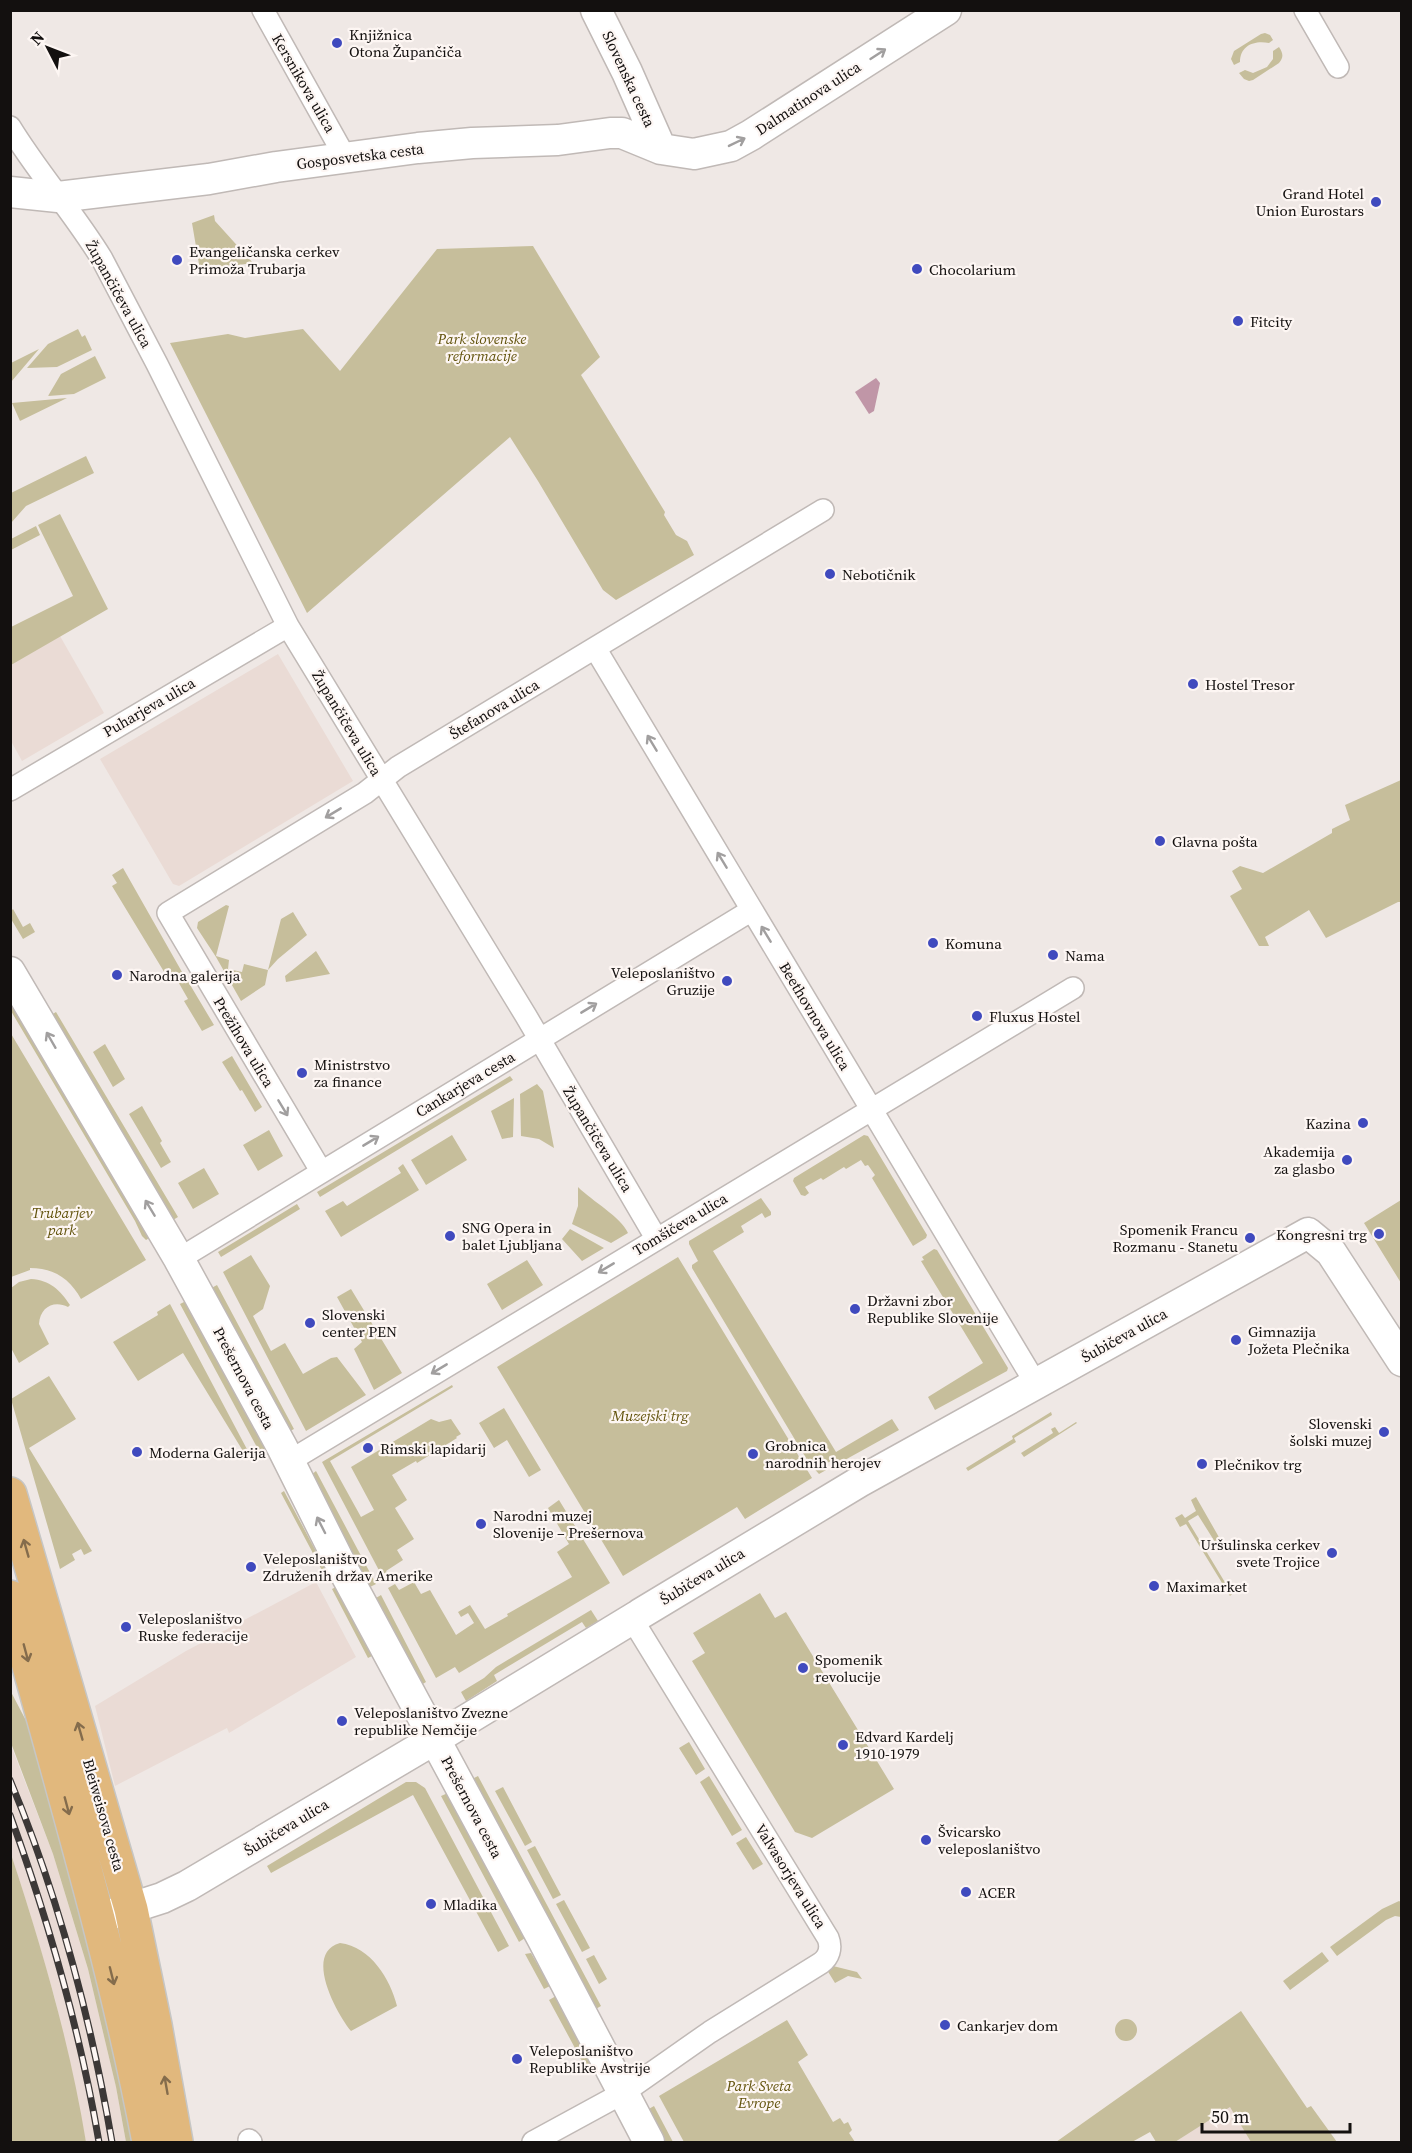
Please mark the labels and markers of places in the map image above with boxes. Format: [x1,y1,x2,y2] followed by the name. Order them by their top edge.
[349,24,462,62] place label: Knjižnica Otona Župančiča
[330,36,344,50] marker: Knjižnica Otona Župančiča
[1255,183,1365,221] place label: Grand Hotel Union Eurostars
[1369,195,1383,209] marker: Grand Hotel Union Eurostars
[189,241,340,279] place label: Evangeličanska cerkev Primoža Trubarja
[170,253,184,267] marker: Evangeličanska cerkev Primoža Trubarja
[929,259,1017,280] place label: Chocolarium
[910,262,924,276] marker: Chocolarium
[1250,311,1293,332] place label: Fitcity
[1231,314,1245,328] marker: Fitcity
[842,564,916,585] place label: Nebotičnik
[823,567,837,581] marker: Nebotičnik
[1205,674,1296,695] place label: Hostel Tresor
[1186,677,1200,691] marker: Hostel Tresor
[1172,831,1258,852] place label: Glavna pošta
[1153,834,1167,848] marker: Glavna pošta
[945,933,1002,954] place label: Komuna
[926,936,940,950] marker: Komuna
[1065,945,1105,966] place label: Nama
[1046,948,1060,962] marker: Nama
[611,962,715,1000] place label: Veleposlaništvo Gruzije
[129,965,241,986] place label: Narodna galerija
[110,968,124,982] marker: Narodna galerija
[720,974,734,988] marker: Veleposlaništvo Gruzije
[989,1006,1081,1027] place label: Fluxus Hostel
[970,1009,984,1023] marker: Fluxus Hostel
[314,1054,390,1092] place label: Ministrstvo za finance
[295,1066,309,1080] marker: Ministrstvo za finance
[1305,1113,1351,1134] place label: Kazina
[1356,1116,1370,1130] marker: Kazina
[1263,1141,1335,1179] place label: Akademija za glasbo
[1340,1153,1354,1167] marker: Akademija za glasbo
[462,1217,562,1255] place label: SNG Opera in balet Ljubljana
[1112,1219,1238,1257] place label: Spomenik Francu Rozmanu - Stanetu
[1276,1224,1367,1245] place label: Kongresni trg
[1372,1227,1386,1241] marker: Kongresni trg
[443,1229,457,1243] marker: SNG Opera in balet Ljubljana
[1243,1231,1257,1245] marker: Spomenik Francu Rozmanu - Stanetu
[867,1290,999,1328] place label: Državni zbor Republike Slovenije
[848,1302,862,1316] marker: Državni zbor Republike Slovenije
[322,1304,397,1342] place label: Slovenski center PEN
[303,1316,317,1330] marker: Slovenski center PEN
[1247,1321,1350,1359] place label: Gimnazija Jožeta Plečnika
[1229,1333,1243,1347] marker: Gimnazija Jožeta Plečnika
[1290,1413,1372,1451] place label: Slovenski šolski muzej
[1377,1425,1391,1439] marker: Slovenski šolski muzej
[765,1435,881,1473] place label: Grobnica narodnih herojev
[380,1438,486,1459] place label: Rimski lapidarij
[361,1441,375,1455] marker: Rimski lapidarij
[149,1442,266,1463] place label: Moderna Galerija
[130,1445,144,1459] marker: Moderna Galerija
[746,1447,760,1461] marker: Grobnica narodnih herojev
[1214,1454,1302,1475] place label: Plečnikov trg
[1195,1457,1209,1471] marker: Plečnikov trg
[493,1505,644,1543] place label: Narodni muzej Slovenije – Prešernova
[474,1517,488,1531] marker: Narodni muzej Slovenije – Prešernova
[1200,1534,1320,1572] place label: Uršulinska cerkev svete Trojice
[1325,1546,1339,1560] marker: Uršulinska cerkev svete Trojice
[263,1548,433,1586] place label: Veleposlaništvo Združenih držav Amerike
[244,1560,258,1574] marker: Veleposlaništvo Združenih držav Amerike
[1166,1576,1247,1597] place label: Maximarket
[1147,1579,1161,1593] marker: Maximarket
[138,1608,248,1646] place label: Veleposlaništvo Ruske federacije
[119,1620,133,1634] marker: Veleposlaništvo Ruske federacije
[815,1649,883,1687] place label: Spomenik revolucije
[796,1661,810,1675] marker: Spomenik revolucije
[354,1702,509,1740] place label: Veleposlaništvo Zvezne republike Nemčije
[335,1714,349,1728] marker: Veleposlaništvo Zvezne republike Nemčije
[855,1726,954,1764] place label: Edvard Kardelj 1910-1979
[836,1738,850,1752] marker: Edvard Kardelj 1910-1979
[938,1821,1041,1859] place label: Švicarsko veleposlaništvo
[919,1833,933,1847] marker: Švicarsko veleposlaništvo
[978,1882,1016,1903] place label: ACER
[959,1885,973,1899] marker: ACER
[443,1894,498,1915] place label: Mladika
[424,1897,438,1911] marker: Mladika
[957,2015,1059,2036] place label: Cankarjev dom
[938,2018,952,2032] marker: Cankarjev dom
[529,2040,651,2078] place label: Veleposlaništvo Republike Avstrije
[510,2052,524,2066] marker: Veleposlaništvo Republike Avstrije

